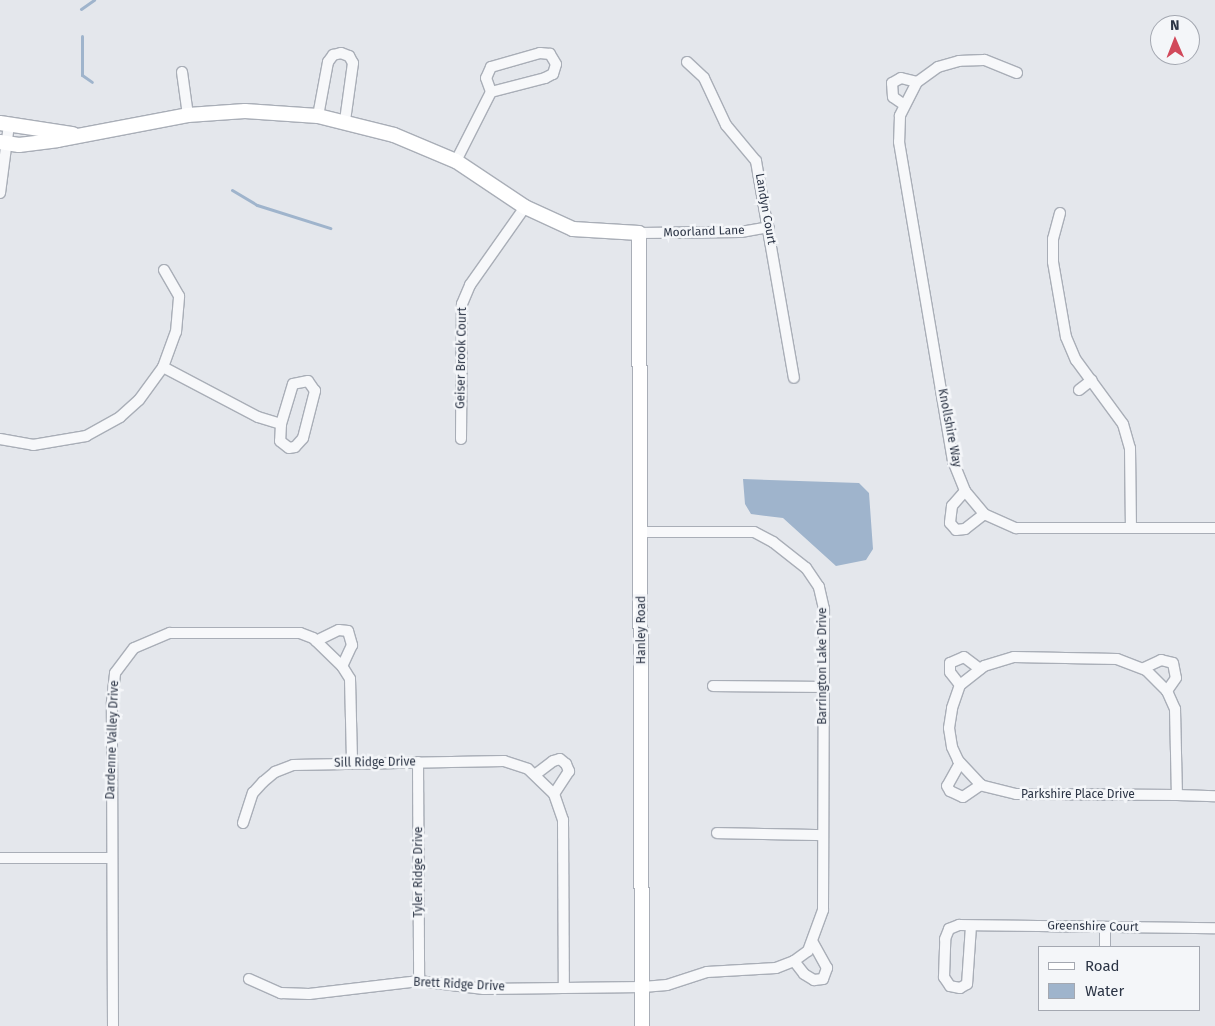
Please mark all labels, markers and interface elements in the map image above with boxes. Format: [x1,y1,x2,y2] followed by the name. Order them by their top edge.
[1150,15,1200,65] north arrow
[1170,17,1180,34] text: N
[752,172,778,246] street label: Landyn Court
[663,223,745,241] street label: Moorland Lane
[454,307,470,409] street label: Geiser Brook Court
[934,387,964,469] street label: Knollshire Way
[635,596,649,664] street label: Hanley Road
[816,607,830,725] street label: Barrington Lake Drive
[104,680,122,800] street label: Dardenne Valley Drive
[334,755,416,771] street label: Sill Ridge Drive
[1021,788,1135,802] street label: Parkshire Place Drive
[412,826,426,918] street label: Tyler Ridge Drive
[1047,919,1139,935] street label: Greenshire Court
[1038,946,1200,1011] legend
[1085,957,1120,975] text: Road
[413,975,505,995] street label: Brett Ridge Drive
[1085,982,1124,1000] text: Water

